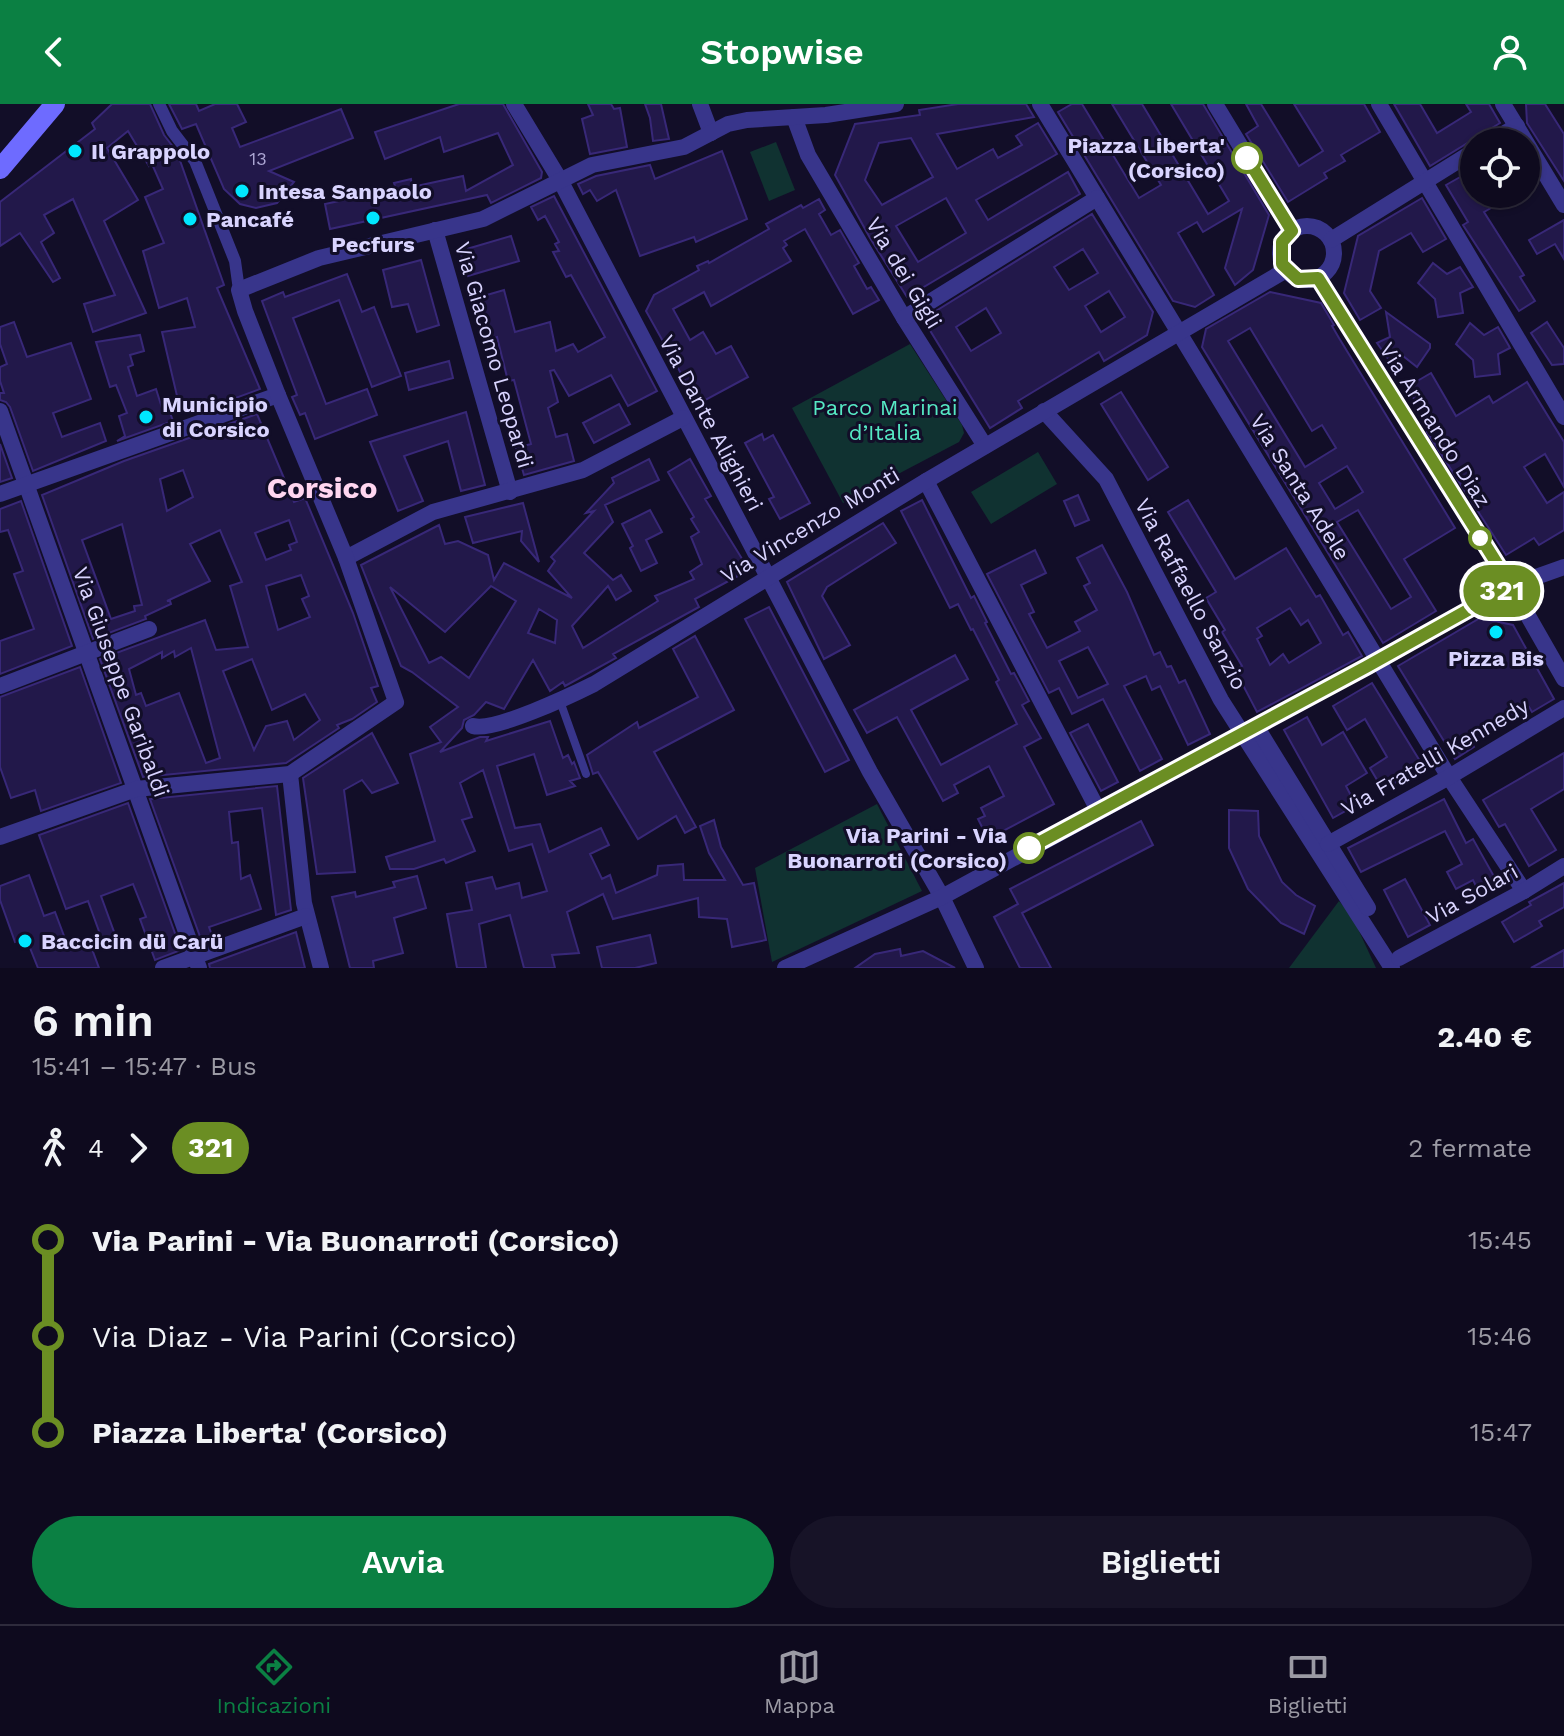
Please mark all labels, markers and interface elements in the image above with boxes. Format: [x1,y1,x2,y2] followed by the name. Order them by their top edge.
[32,30,76,74] icon: back
[1488,30,1532,74] icon: person
[700,31,864,73] text: Stopwise
[1460,128,1540,208] map controls
[1460,128,1540,208] button: locate
[1067,133,1225,183] place label: Piazza Liberta' (Corsico)
[91,139,210,164] place label: Il Grappolo
[66,142,84,160] marker: Il Grappolo
[1232,143,1262,173] marker: Piazza Liberta' (Corsico)
[249,148,267,169] house number: 13
[258,179,432,204] place label: Intesa Sanpaolo
[233,182,251,200] marker: Intesa Sanpaolo
[206,207,294,232] place label: Pancafé
[364,209,382,227] marker: Pecfurs
[181,210,199,228] marker: Pancafé
[861,213,947,333] street label: Via dei Gigli
[331,232,415,257] place label: Pecfurs
[450,239,538,471] street label: Via Giacomo Leopardi
[654,331,768,515] street label: Via Dante Alighieri
[1374,338,1496,512] street label: Via Armando Diaz
[162,392,270,442] place label: Municipio di Corsico
[812,395,958,445] park label: Parco Marinai d’Italia
[137,408,155,426] marker: Municipio di Corsico
[1245,409,1355,565] street label: Via Santa Adele
[716,462,904,588] street label: Via Vincenzo Monti
[267,470,377,505] district label: Corsico
[1130,494,1252,694] street label: Via Raffaello Sanzio
[1469,527,1491,549] unlabelled marker
[68,564,174,800] street label: Via Giuseppe Garibaldi
[1456,565,1548,617] line badge: 321
[1479,574,1525,607] text: 321
[1487,623,1505,641] marker: Pizza Bis
[1448,646,1544,671] place label: Pizza Bis
[1337,693,1534,821] street label: Via Fratelli Kennedy
[787,823,1007,873] place label: Via Parini - Via Buonarroti (Corsico)
[1014,833,1044,863] marker: Via Parini - Via Buonarroti (Corsico)
[1422,859,1522,929] street label: Via Solari
[41,929,223,954] place label: Baccicin dü Carü
[16,932,34,950] marker: Baccicin dü Carü
[32,995,154,1047] text: 6 min
[1437,1019,1532,1054] text: 2.40 €
[32,1051,257,1081] text: 15:41 – 15:47 · Bus
[32,1126,76,1170] icon: walk
[116,1126,160,1170] icon: forward
[188,1131,233,1164] text: 321
[88,1133,104,1163] text: 4
[1408,1133,1532,1163] text: 2 fermate
[92,1223,620,1258] text: Via Parini - Via Buonarroti (Corsico)
[1468,1225,1532,1255] text: 15:45
[92,1319,516,1354] text: Via Diaz - Via Parini (Corsico)
[1467,1321,1532,1351] text: 15:46
[92,1415,448,1450] text: Piazza Liberta' (Corsico)
[1470,1417,1532,1447] text: 15:47
[32,1516,774,1608] button: Avvia
[790,1516,1532,1608] button: Biglietti
[216,1645,331,1718] tab: Indicazioni
[764,1645,835,1718] tab: Mappa
[1268,1645,1348,1718] tab: Biglietti

